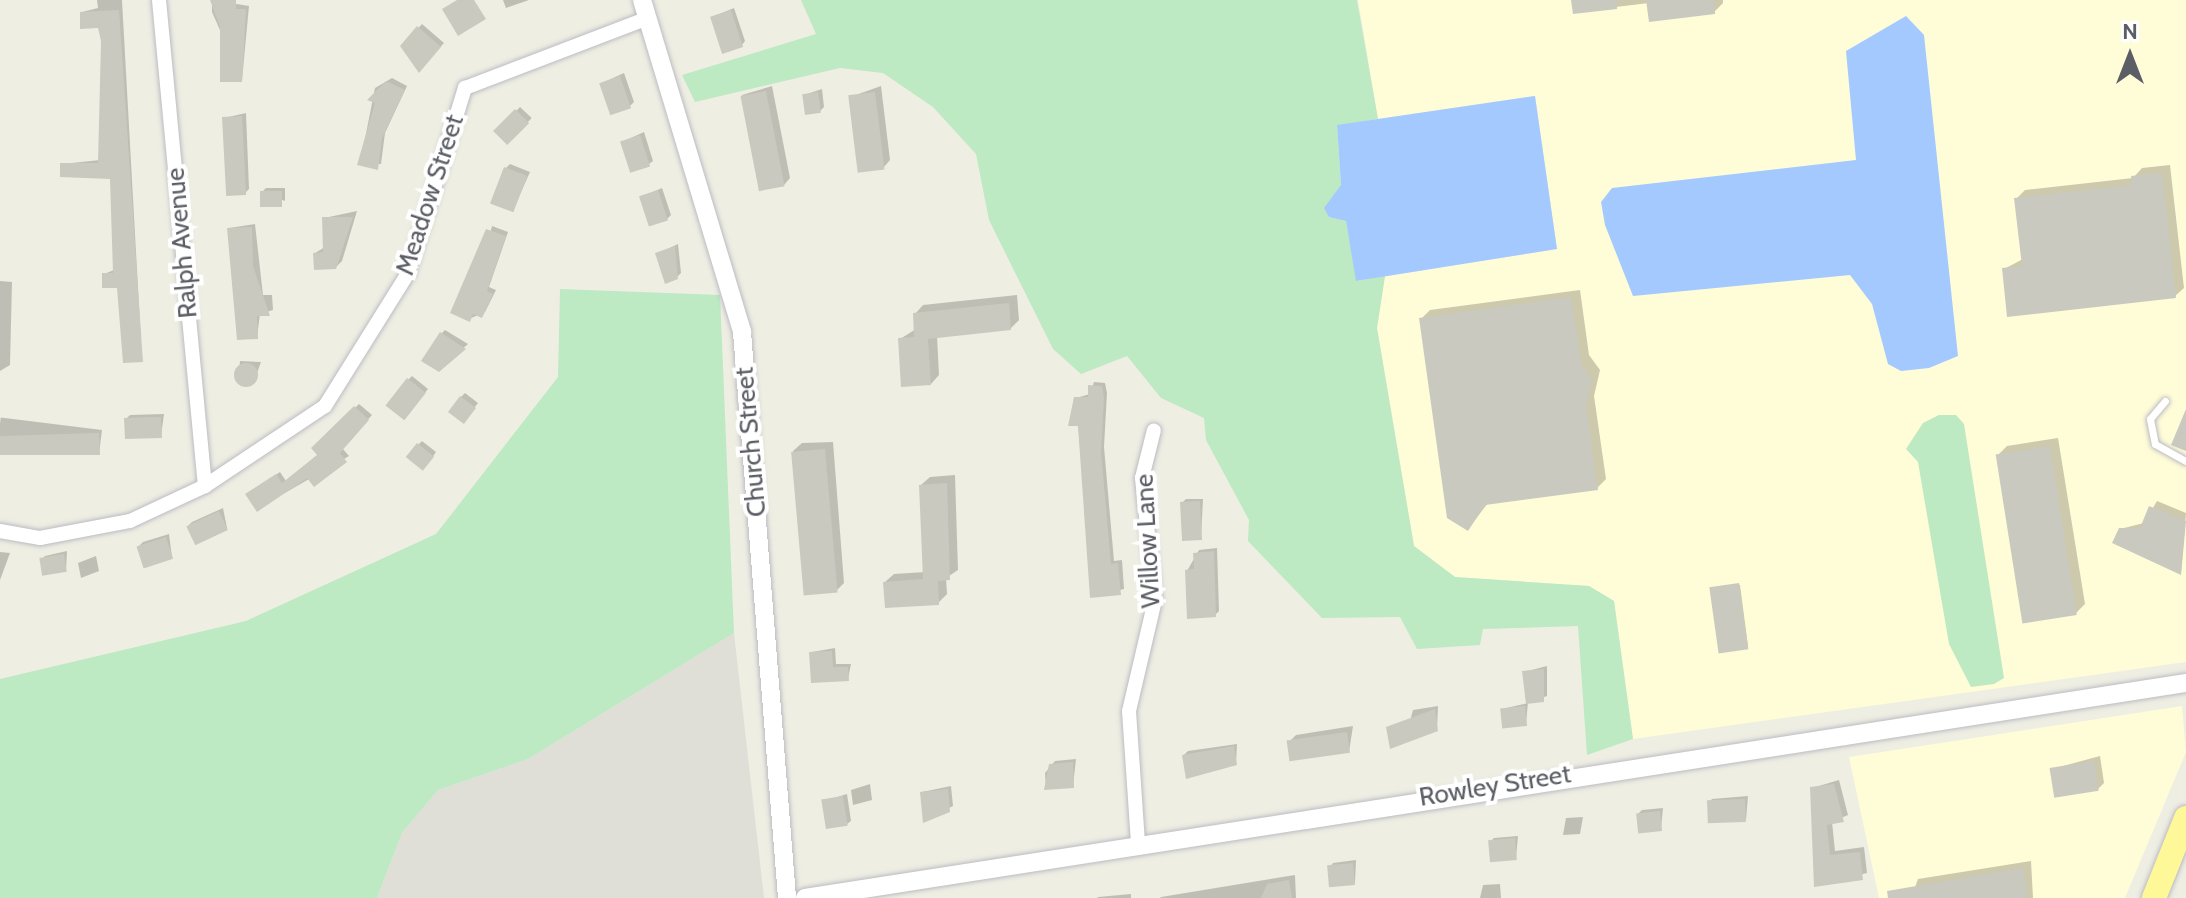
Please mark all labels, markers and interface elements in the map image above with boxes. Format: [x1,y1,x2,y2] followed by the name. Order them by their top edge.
[2090,16,2170,96] north arrow
[2122,18,2138,45] text: N
[389,111,471,279] street label: Meadow Street
[160,166,204,320] street label: Ralph Avenue
[729,366,773,518] street label: Church Street
[1129,473,1167,609] street label: Willow Lane
[1417,759,1573,813] street label: Rowley Street

